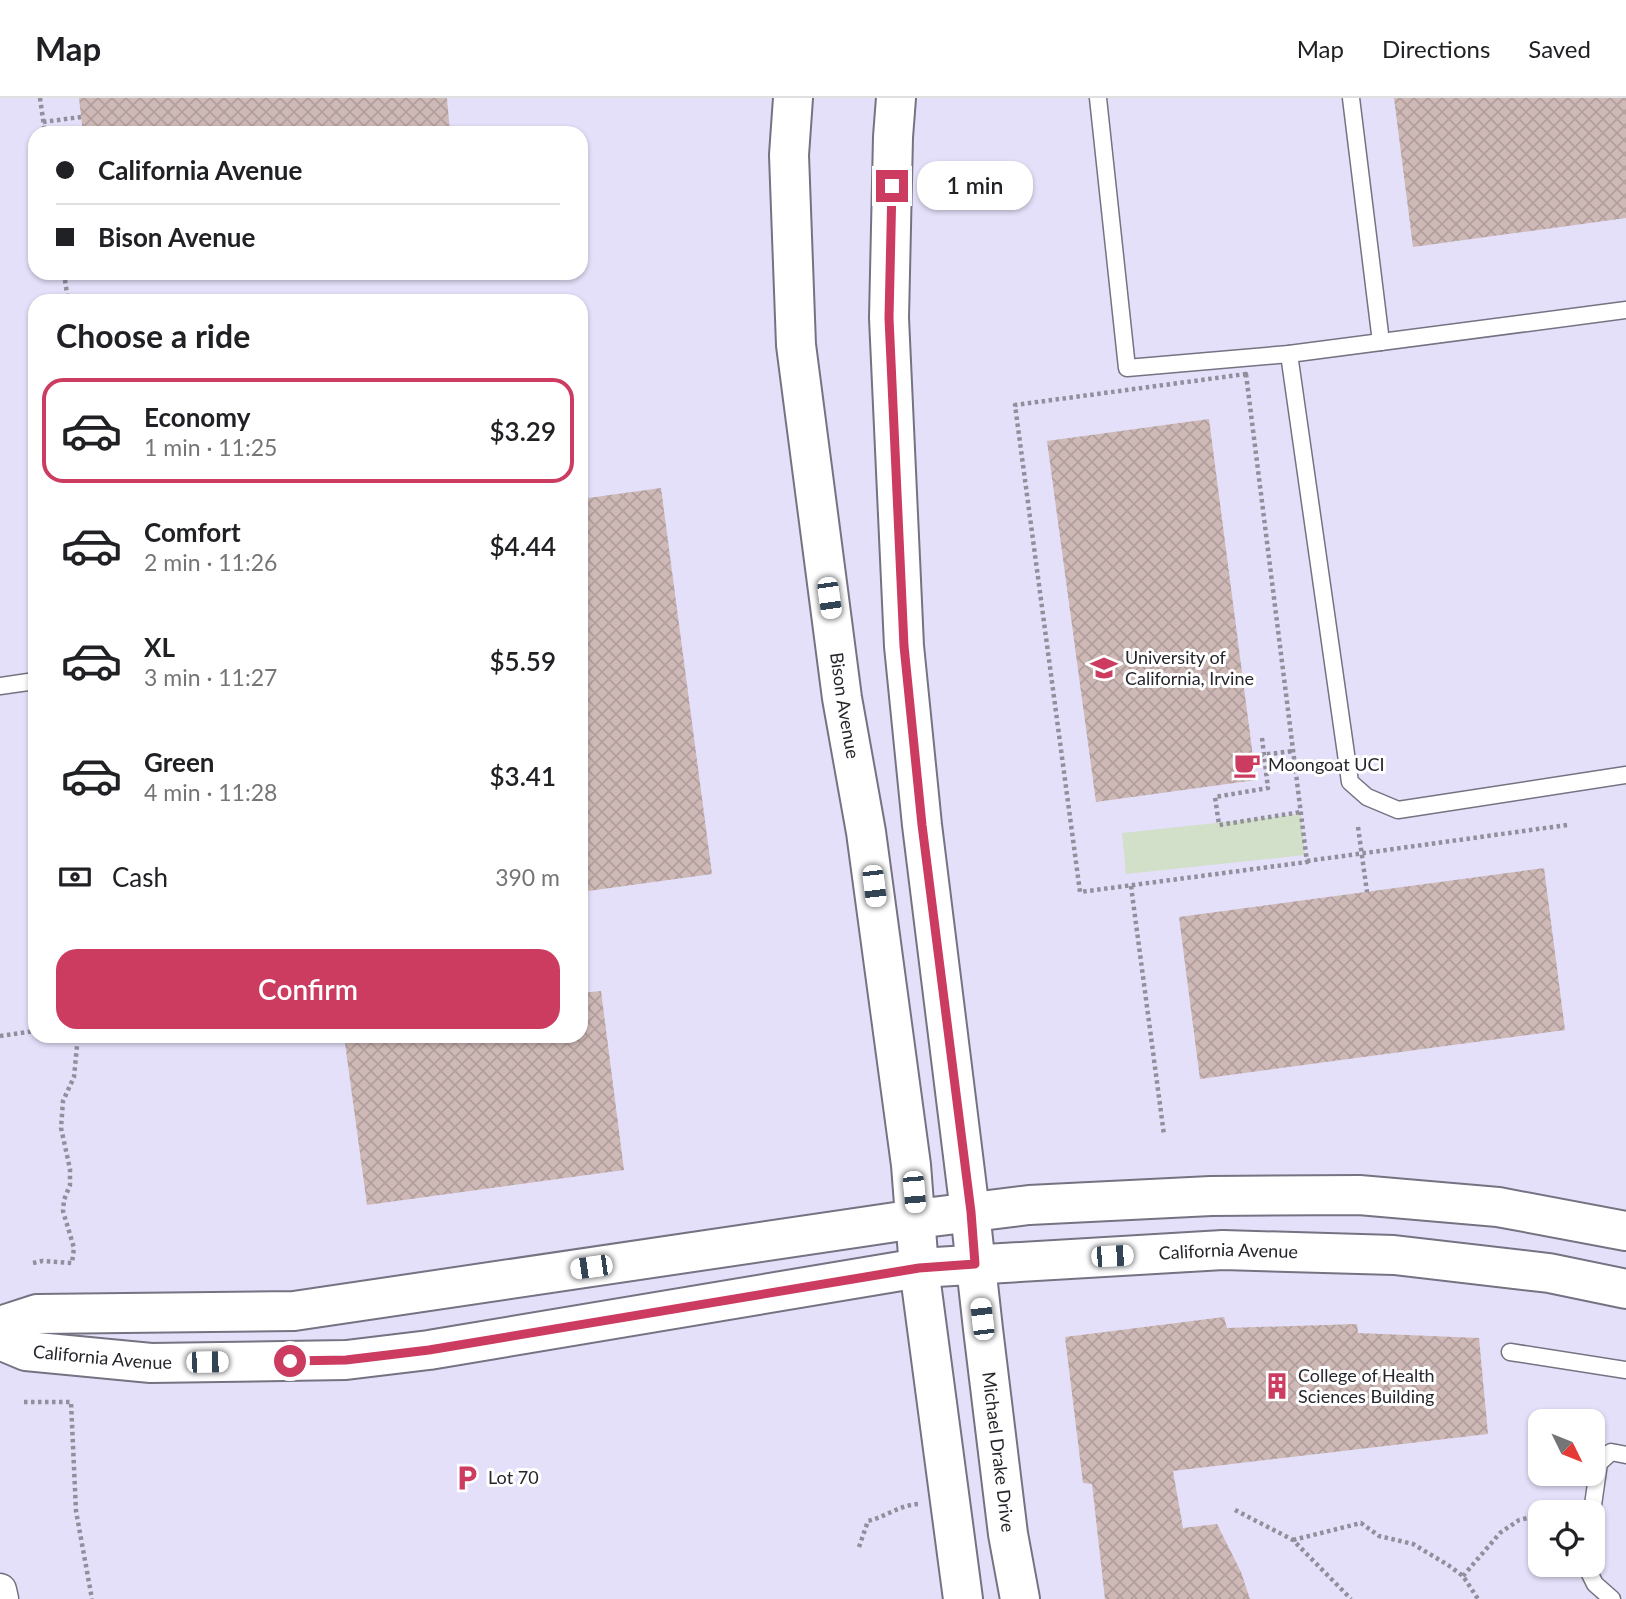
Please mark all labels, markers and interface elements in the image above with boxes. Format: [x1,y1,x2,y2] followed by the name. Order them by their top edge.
[35,28,101,68] text: Map
[1297,34,1344,63] text: Map
[1382,34,1490,63] text: Directions
[1528,34,1591,63] text: Saved
[98,154,302,186] text: California Avenue
[917,162,1032,210] callout: 1 min
[876,170,908,202] route end
[947,171,1003,199] text: 1 min
[98,221,255,253] text: Bison Avenue
[56,316,250,355] text: Choose a ride
[60,399,123,462] icon: car
[144,401,250,433] text: Economy
[490,415,556,447] text: $3.29
[144,433,277,461] text: 1 min · 11:25
[60,514,123,577] icon: car
[144,516,241,548] text: Comfort
[490,530,556,562] text: $4.44
[144,548,277,576] text: 2 min · 11:26
[816,576,843,620] car
[60,629,123,692] icon: car
[144,631,175,663] text: XL
[490,645,556,677] text: $5.59
[1125,646,1254,689] place label: University of California, Irvine
[826,651,865,760] street label: Bison Avenue
[1089,653,1119,683] school or university icon: University of California, Irvine
[144,663,277,691] text: 3 min · 11:27
[60,744,123,807] icon: car
[144,746,214,778] text: Green
[1232,750,1262,780] cafe icon: Moongoat UCI
[1268,753,1385,775] place label: Moongoat UCI
[490,760,556,792] text: $3.41
[144,778,277,806] text: 4 min · 11:28
[56,858,94,896] icon: cash
[112,861,168,893] text: Cash
[495,863,560,891] text: 390 m
[862,864,887,908] car
[56,949,560,1029] button: Confirm
[902,1170,927,1214] car
[1158,1238,1298,1264] street label: California Avenue
[1091,1244,1134,1268] car
[569,1254,614,1280] car
[970,1297,995,1341] car
[32,1340,172,1373] street label: California Avenue
[274,1345,306,1377] route start
[186,1351,229,1373] car
[1298,1364,1435,1407] place label: College of Health Sciences Building
[978,1370,1020,1533] street label: Michael Drake Drive
[1262,1371,1292,1401] building icon: College of Health Sciences Building
[1528,1409,1605,1486] north arrow
[1528,1409,1605,1577] map controls
[452,1463,482,1493] parking icon: Lot 70
[488,1466,539,1488] place label: Lot 70
[1528,1500,1605,1577] button: locate

